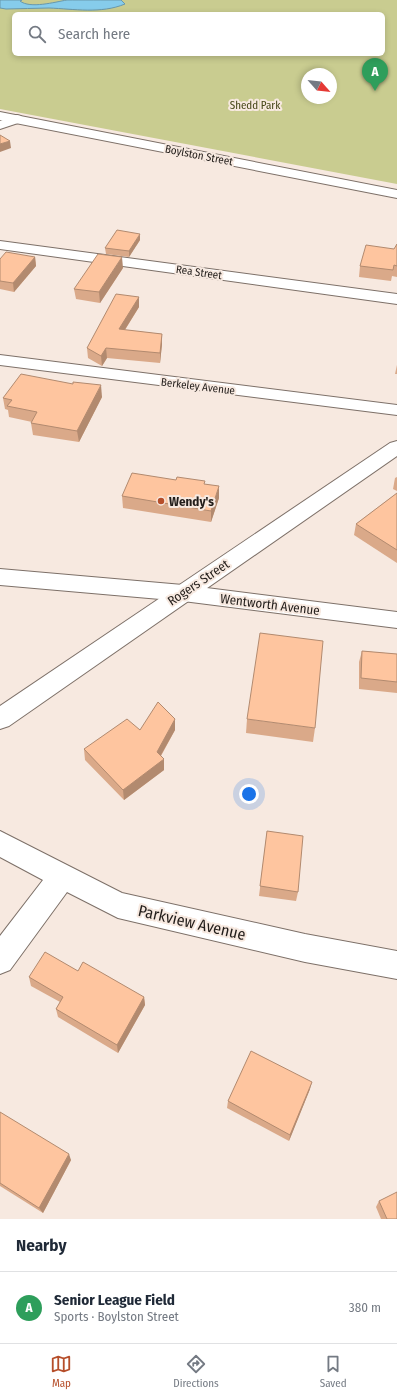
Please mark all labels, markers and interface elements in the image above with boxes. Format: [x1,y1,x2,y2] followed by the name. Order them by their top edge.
[12,12,385,56] search box
[26,23,48,45] icon: search
[58,25,130,43] text: Search here
[362,58,388,91] pin: A
[301,68,337,104] north arrow
[230,99,281,112] park label: Shedd Park
[164,143,234,169] street label: Boylston Street
[175,263,223,282] street label: Rea Street
[160,376,236,397] street label: Berkeley Avenue
[169,494,214,509] place label: Wendy's
[156,496,166,506] marker: Wendy's
[165,556,233,608] street label: Rogers Street
[219,591,321,618] street label: Wentworth Avenue
[239,784,259,804] your location
[136,901,248,944] street label: Parkview Avenue
[16,1235,67,1256] text: Nearby
[54,1291,175,1309] text: Senior League Field
[25,1300,33,1315] text: A
[349,1300,381,1315] text: 380 m
[54,1309,179,1324] text: Sports · Boylston Street
[50,1353,72,1390] tab: Map
[173,1353,219,1390] tab: Directions
[320,1353,347,1390] tab: Saved

